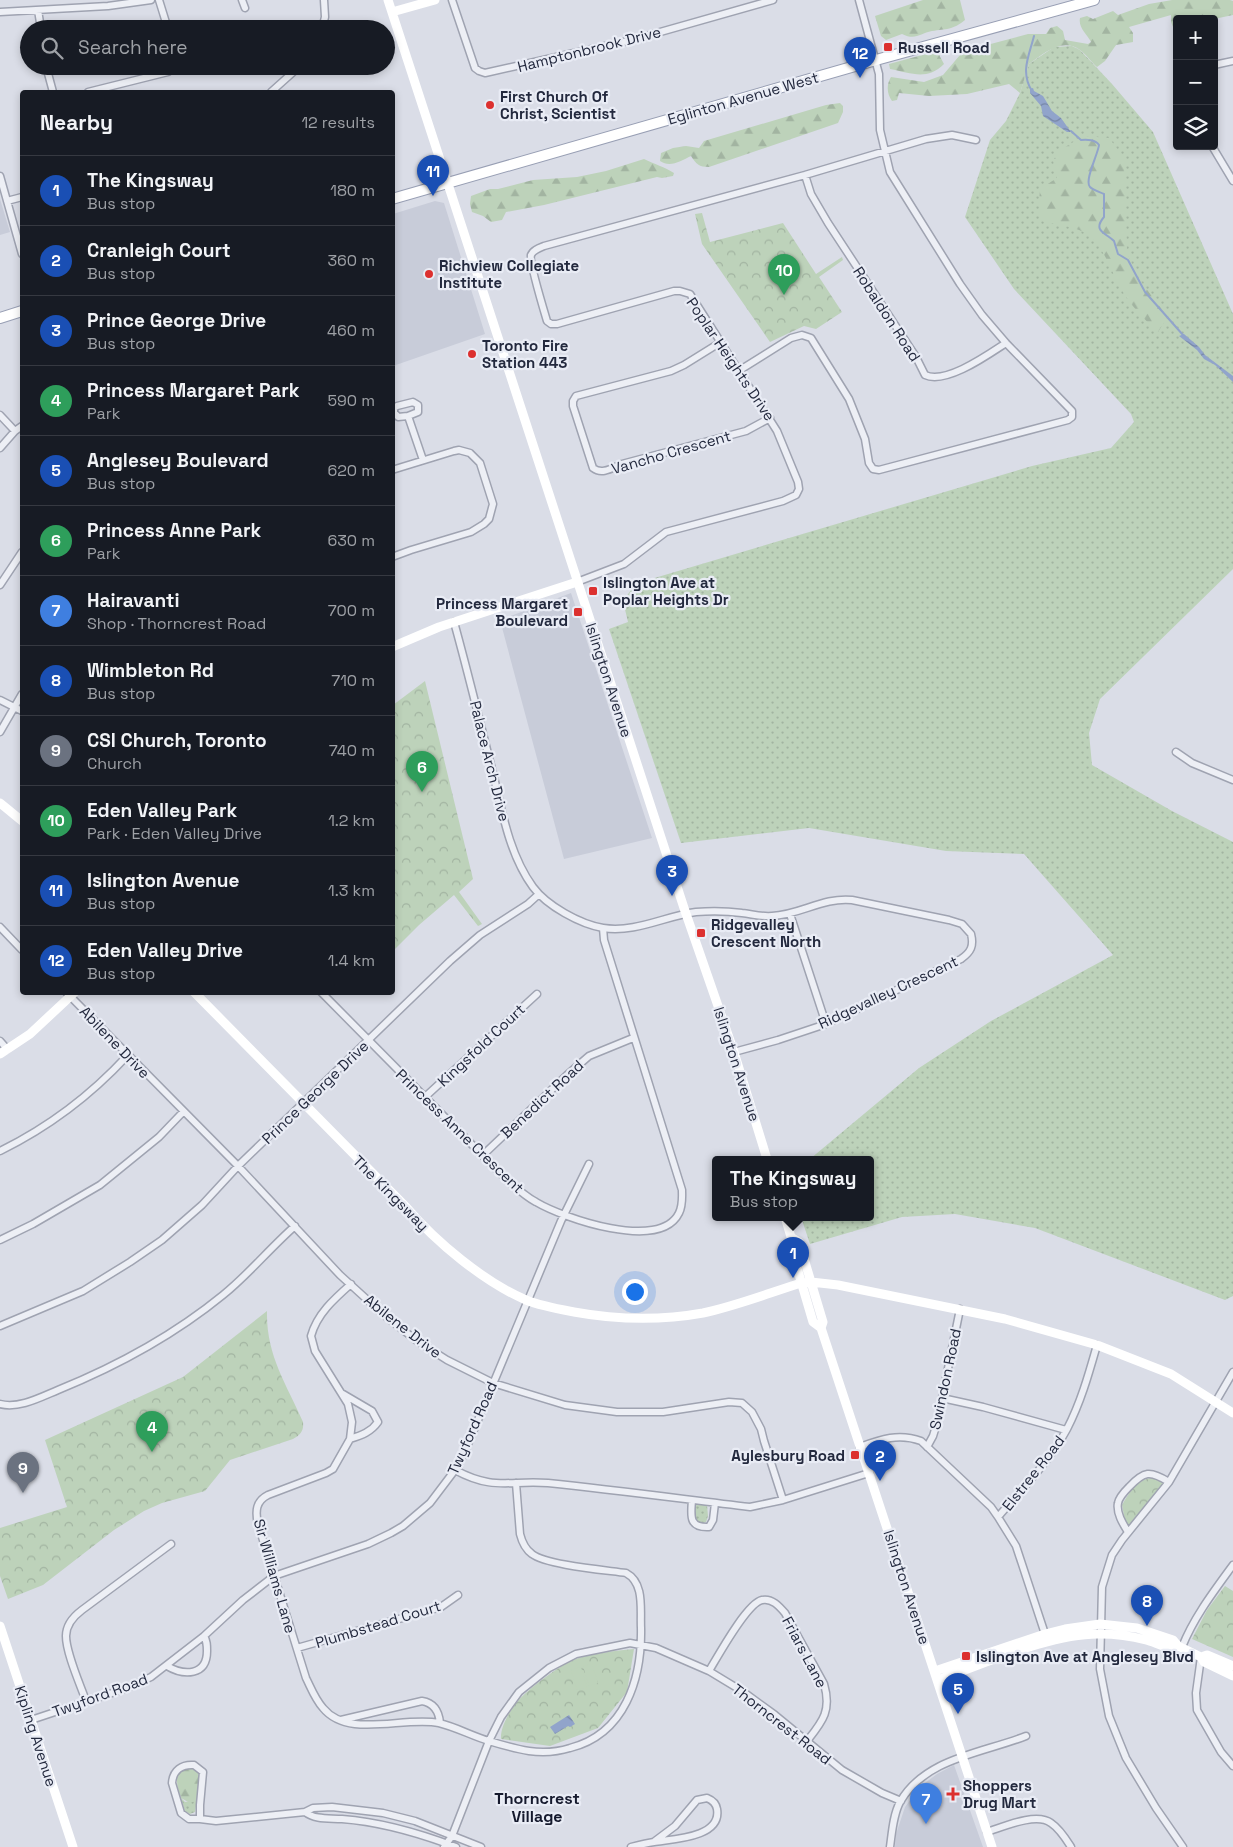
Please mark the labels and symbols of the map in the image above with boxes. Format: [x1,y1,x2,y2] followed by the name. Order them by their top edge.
[515,22,663,76] street label: Hamptonbrook Drive
[844,37,876,78] pin: 12
[898,38,990,57] place label: Russell Road
[882,41,894,53] marker: Russell Road
[665,67,821,129] street label: Eglinton Avenue West
[500,87,616,123] place label: First Church Of Christ, Scientist
[484,99,496,111] marker: First Church Of Christ, Scientist
[417,155,449,196] pin: 11
[768,254,800,295] pin: 10
[439,256,579,292] place label: Richview Collegiate Institute
[849,263,925,365] street label: Robaldon Road
[423,268,435,280] marker: Richview Collegiate Institute
[683,294,780,425] street label: Poplar Heights Drive
[482,336,569,372] place label: Toronto Fire Station 443
[466,348,478,360] marker: Toronto Fire Station 443
[609,426,733,478] street label: Vancho Crescent
[603,573,729,609] place label: Islington Ave at Poplar Heights Dr
[587,585,599,597] marker: Islington Ave at Poplar Heights Dr
[436,594,568,630] place label: Princess Margaret Boulevard
[572,606,584,618] marker: Princess Margaret Boulevard
[582,620,637,740] street label: Islington Avenue
[466,699,514,824] street label: Palace Arch Drive
[406,751,438,792] pin: 6
[656,855,688,896] pin: 3
[711,915,821,951] place label: Ridgevalley Crescent North
[695,927,707,939] marker: Ridgevalley Crescent North
[815,951,961,1033] street label: Ridgevalley Crescent
[433,1000,529,1090] street label: Kingsfold Court
[76,1002,154,1082] street label: Abilene Drive
[710,1004,765,1124] street label: Islington Avenue
[258,1036,372,1148] street label: Prince George Drive
[497,1056,587,1142] street label: Benedict Road
[392,1065,528,1197] street label: Princess Anne Crescent
[349,1151,433,1235] street label: The Kingsway
[777,1237,809,1278] pin: 1
[622,1279,648,1305] your location
[360,1290,446,1362] street label: Abilene Drive
[925,1327,965,1431] street label: Swindon Road
[443,1378,501,1478] street label: Twyford Road
[136,1411,168,1452] pin: 4
[998,1431,1068,1515] street label: Elstree Road
[864,1440,896,1481] pin: 2
[731,1446,845,1465] place label: Aylesbury Road
[849,1449,861,1461] marker: Aylesbury Road
[7,1452,39,1493] pin: 9
[250,1517,300,1636] street label: Sir Williams Lane
[880,1527,935,1647] street label: Islington Avenue
[1131,1585,1163,1626] pin: 8
[313,1596,443,1652] street label: Plumbstead Court
[778,1613,832,1691] street label: Friars Lane
[976,1647,1194,1666] place label: Islington Ave at Anglesey Blvd
[960,1650,972,1662] marker: Islington Ave at Anglesey Blvd
[50,1669,150,1721] street label: Twyford Road
[942,1673,974,1714] pin: 5
[729,1679,835,1769] street label: Thorncrest Road
[11,1683,61,1789] street label: Kipling Avenue
[963,1776,1036,1812] place label: Shoppers Drug Mart
[910,1783,942,1824] pin: 7
[494,1788,580,1827] district label: Thorncrest Village
[947,1788,959,1800] marker: Shoppers Drug Mart

